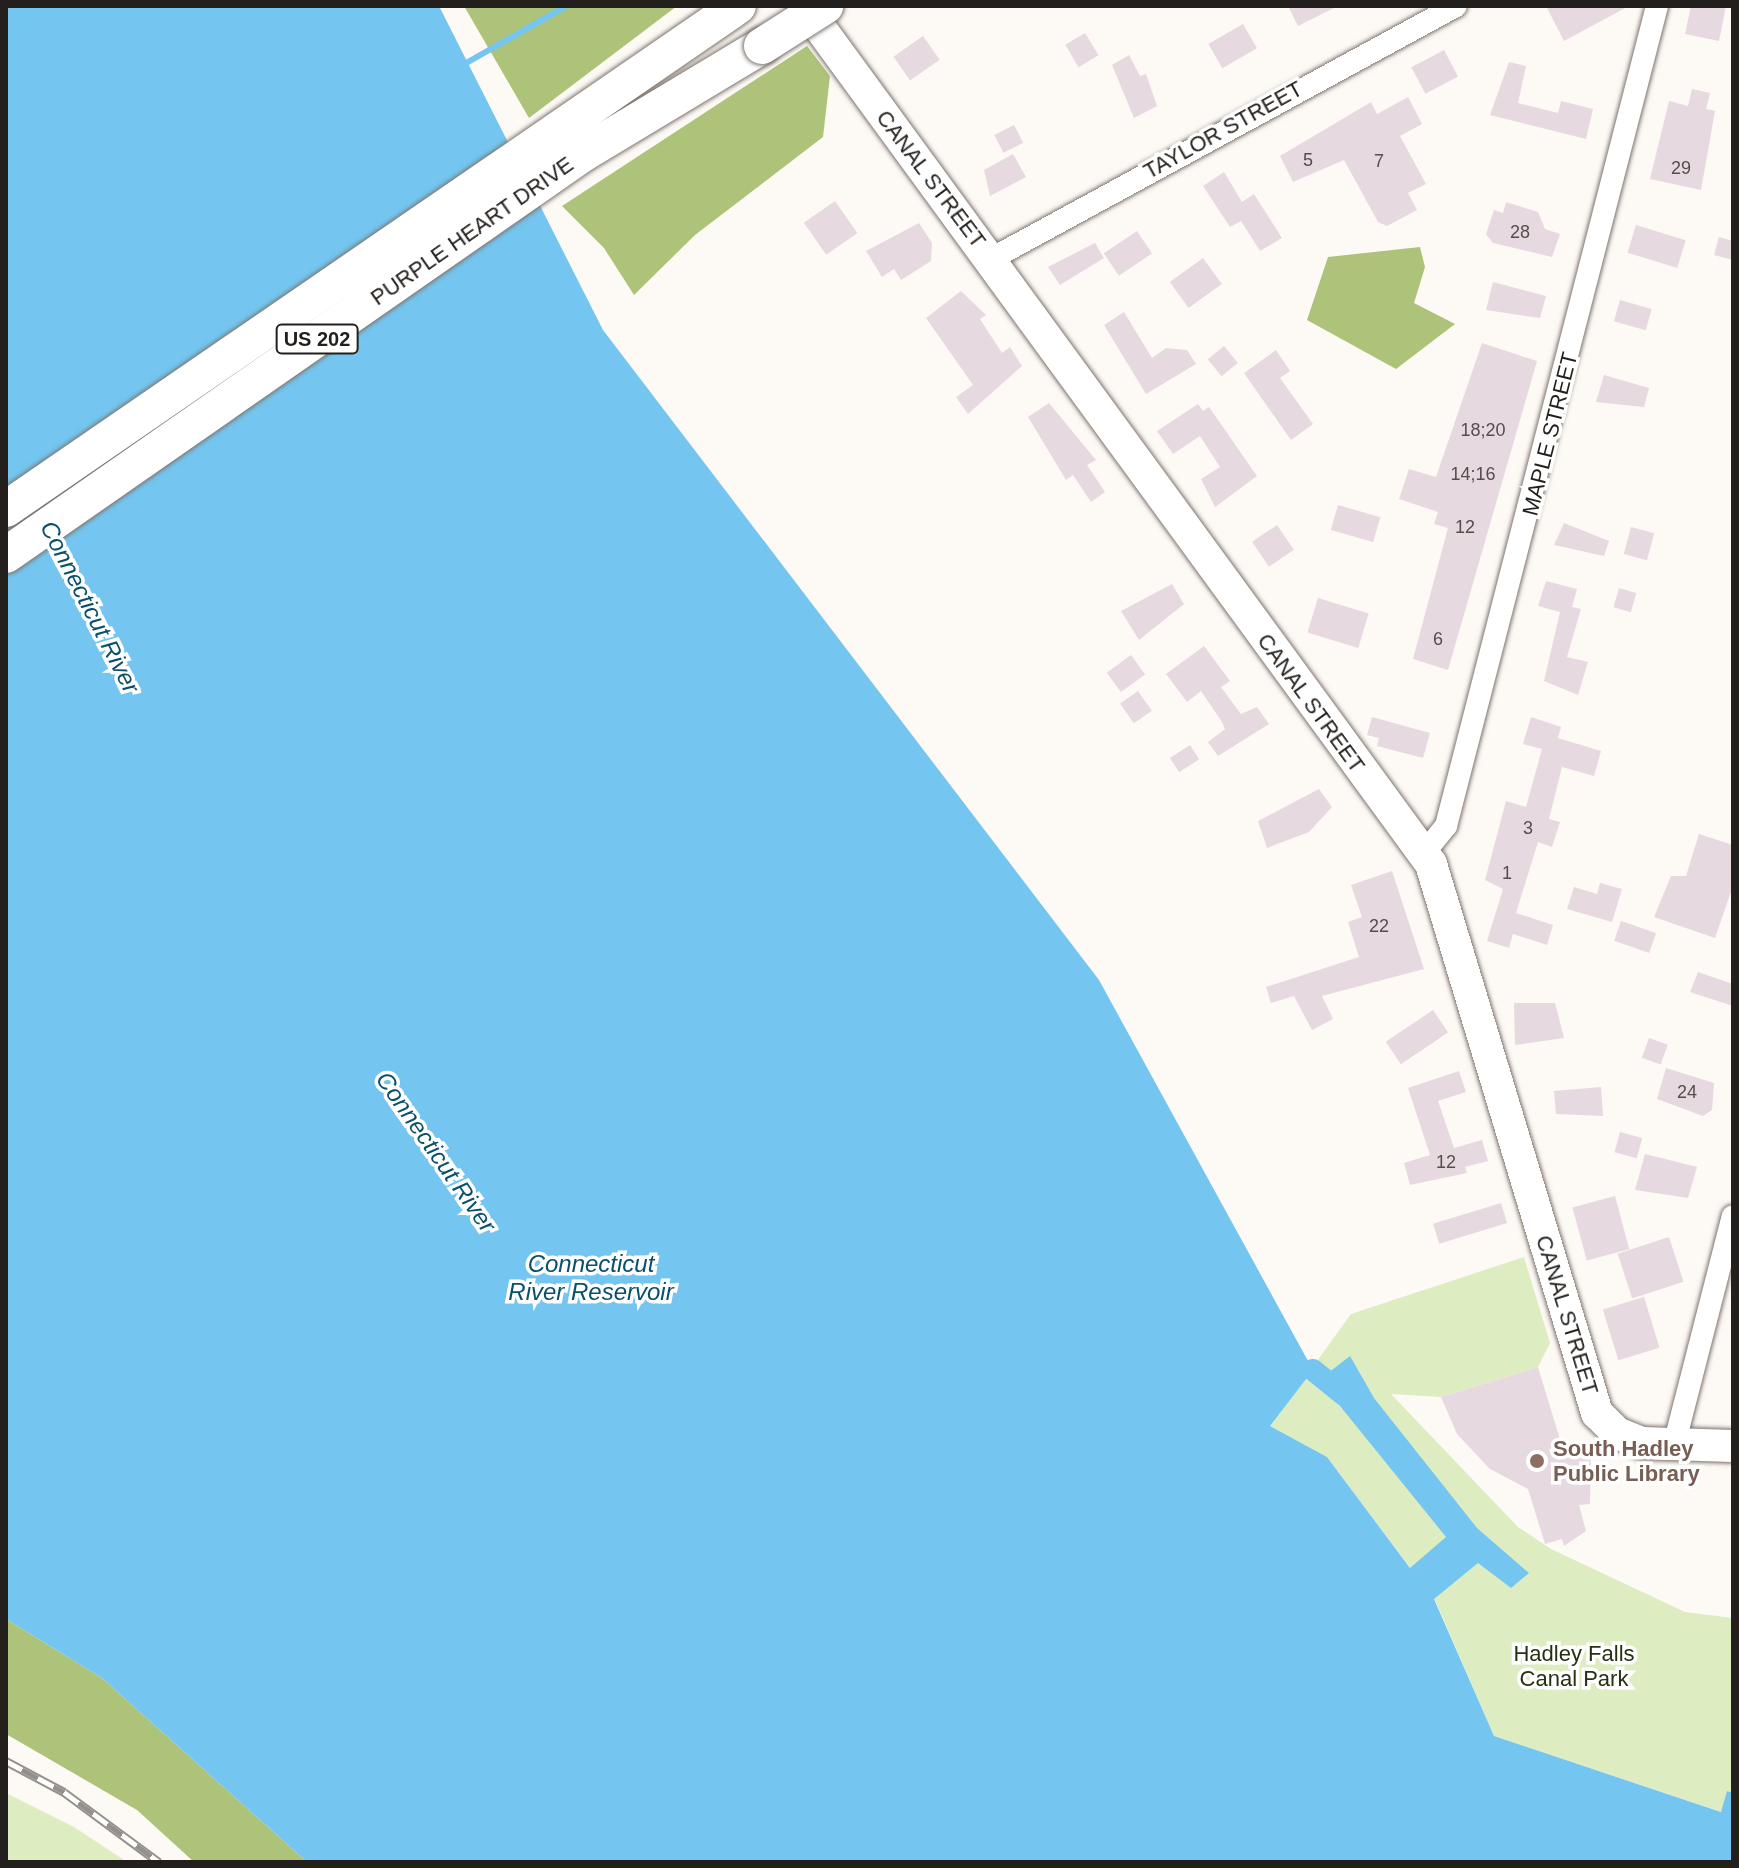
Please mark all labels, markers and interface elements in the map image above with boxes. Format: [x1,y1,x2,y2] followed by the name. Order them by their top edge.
[1139,75,1307,185] street label: TAYLOR STREET
[870,105,992,253] street label: CANAL STREET
[1303,149,1313,171] house number: 5
[1374,150,1384,172] house number: 7
[365,151,579,311] street label: PURPLE HEART DRIVE
[1671,157,1691,179] house number: 29
[1510,221,1530,243] house number: 28
[275,323,359,355] road number: US 202
[1517,350,1583,518] street label: MAPLE STREET
[1460,419,1506,441] house number: 18;20
[1450,463,1496,485] house number: 14;16
[34,516,146,698] water label: Connecticut River
[1455,516,1475,538] house number: 12
[1251,628,1371,778] street label: CANAL STREET
[1433,628,1443,650] house number: 6
[1523,817,1533,839] house number: 3
[1502,862,1512,884] house number: 1
[1369,915,1389,937] house number: 22
[370,1066,502,1238] water label: Connecticut River
[1677,1081,1697,1103] house number: 24
[1436,1151,1456,1173] house number: 12
[1530,1232,1604,1398] street label: CANAL STREET
[508,1250,674,1306] water label: Connecticut River Reservoir
[1553,1435,1700,1486] place label: South Hadley Public Library
[1528,1452,1546,1470] marker: South Hadley Public Library
[1513,1640,1635,1692] park label: Hadley Falls Canal Park

